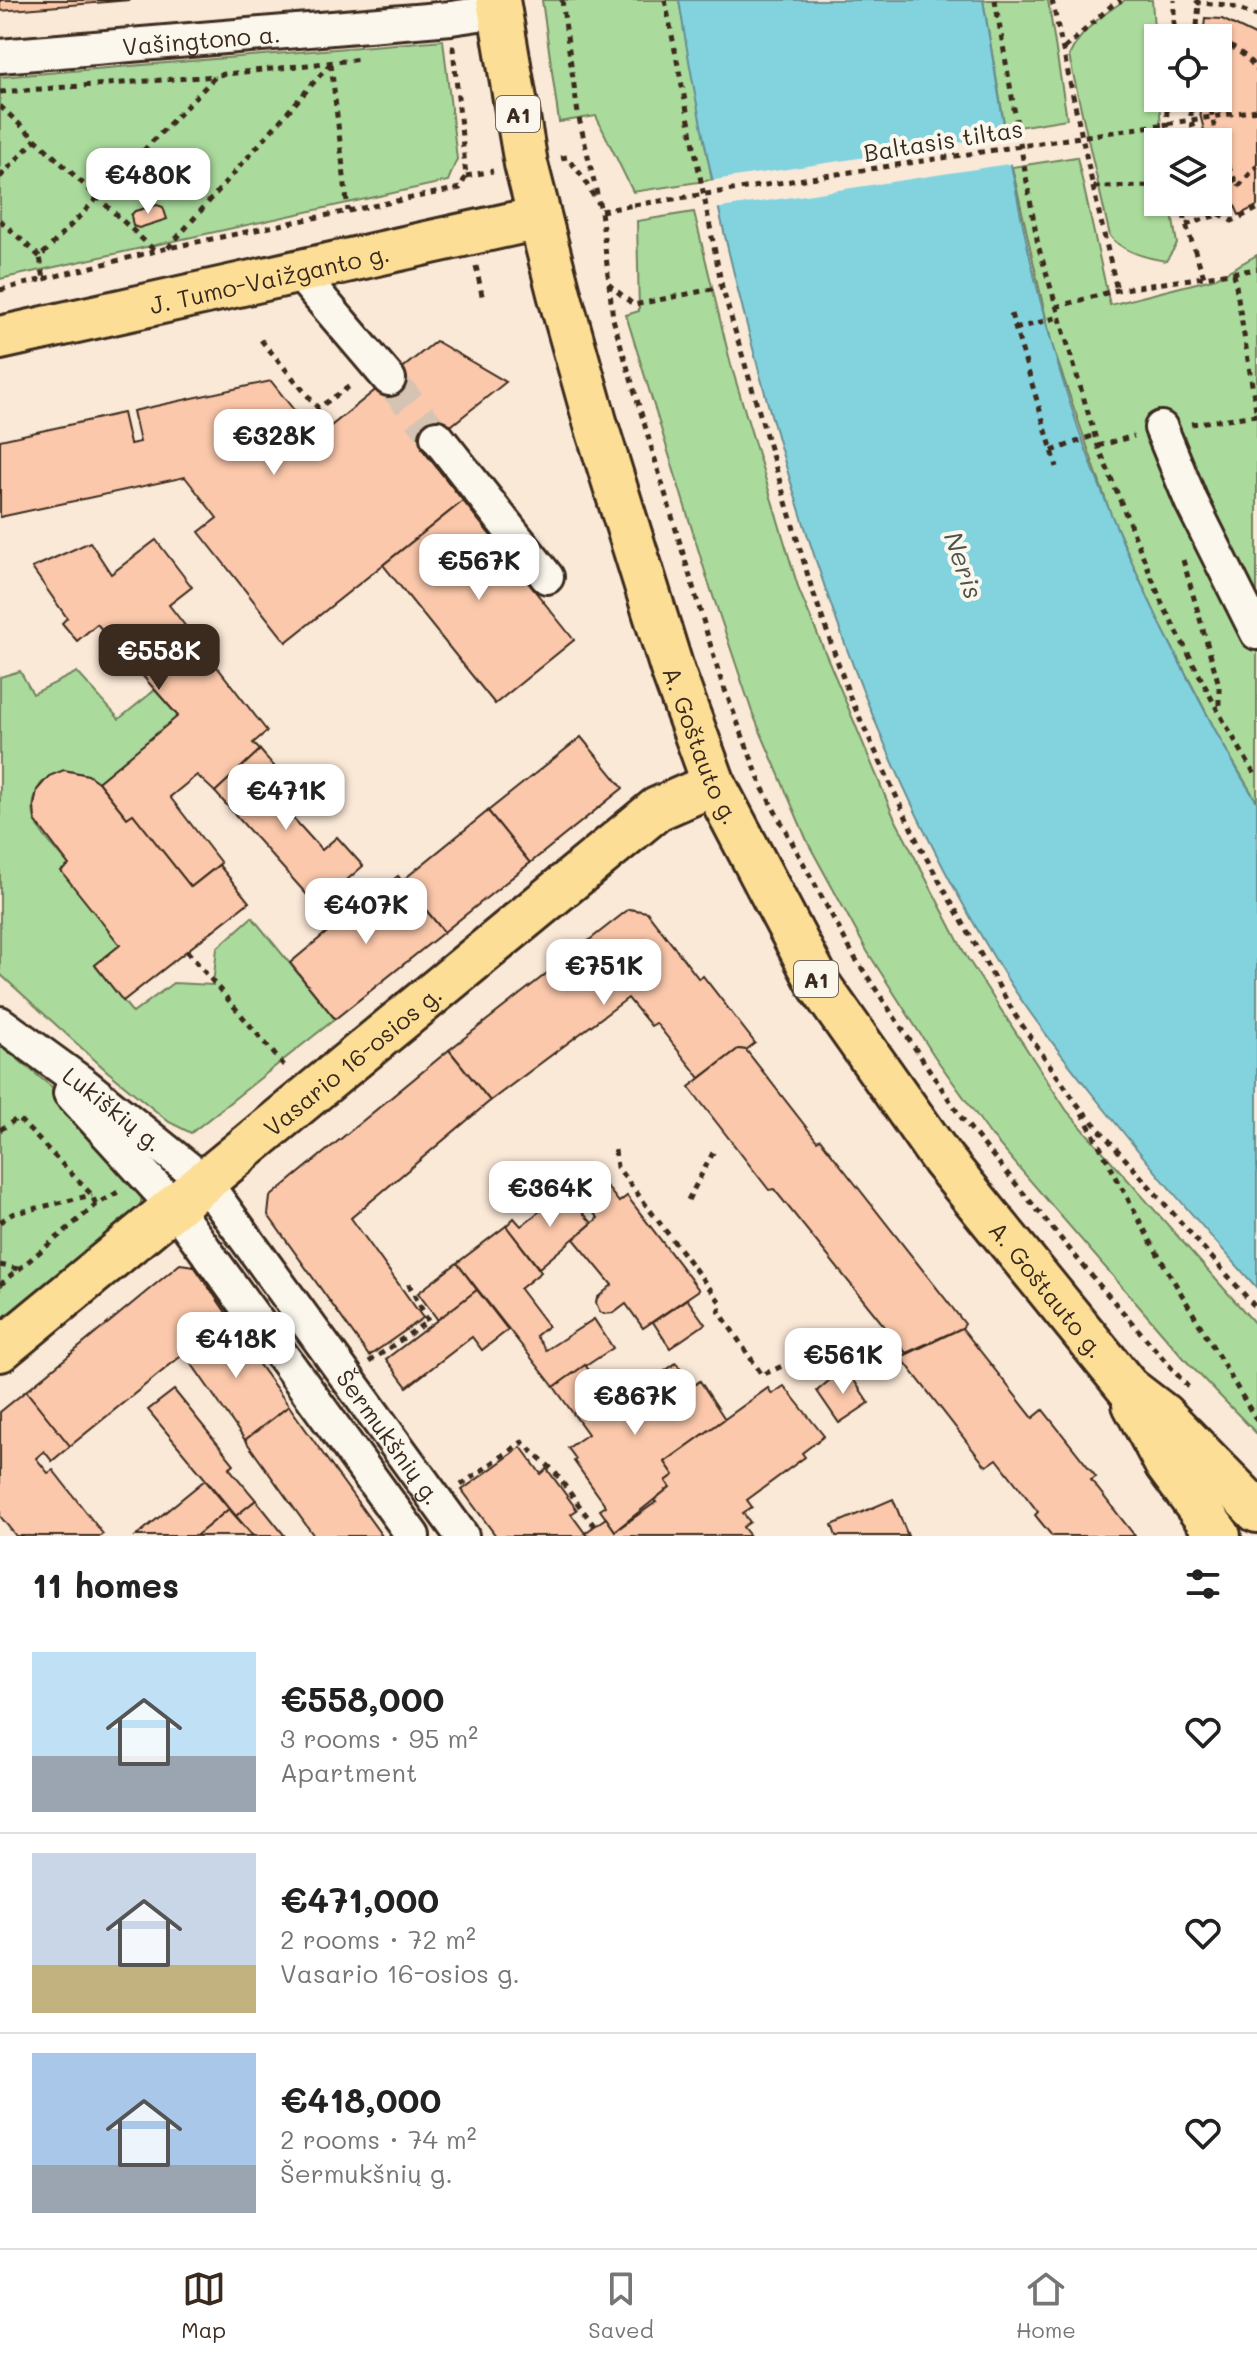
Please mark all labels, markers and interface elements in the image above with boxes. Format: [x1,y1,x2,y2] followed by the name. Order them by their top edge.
[121,17,282,61] street label: Vašingtono a.
[1144,24,1232,216] map controls
[1144,24,1232,112] button: locate
[496,96,540,132] road number: A1
[861,112,1025,168] street label: Baltasis tiltas
[1144,128,1232,216] button: layers
[92,148,204,216] pin: €480K
[104,157,192,191] text: €480K
[147,236,392,320] street label: J. Tumo-Vaižganto g.
[218,409,330,477] pin: €328K
[232,418,316,452] text: €328K
[937,527,991,603] water label: Neris
[423,534,535,602] pin: €567K
[437,543,521,577] text: €567K
[103,624,215,692] pin: €558K
[117,633,201,667] text: €558K
[657,662,748,829] street label: A. Goštauto g.
[230,764,342,832] pin: €471K
[246,773,326,807] text: €471K
[310,878,422,946] pin: €407K
[323,887,409,921] text: €407K
[548,939,660,1007] pin: €751K
[564,948,644,982] text: €751K
[794,961,838,997] road number: A1
[257,978,447,1143] street label: Vasario 16-osios g.
[57,1059,170,1158] street label: Lukiškių g.
[494,1161,606,1229] pin: €364K
[507,1170,593,1204] text: €364K
[983,1214,1112,1364] street label: A. Goštauto g.
[180,1312,292,1380] pin: €418K
[195,1321,277,1355] text: €418K
[787,1328,899,1396] pin: €561K
[803,1337,883,1371] text: €561K
[330,1363,449,1510] street label: Šermukšnių g.
[579,1369,691,1437] pin: €867K
[593,1378,677,1412] text: €867K
[32,1562,179,1607] text: 11 homes
[1181,1562,1225,1606] icon: filters
[280,1676,444,1721] text: €558,000
[96,1684,192,1780] icon: home
[1181,1710,1225,1754] icon: heart
[280,1721,478,1755] text: 3 rooms · 95 m²
[280,1755,417,1789] text: Apartment
[280,1877,439,1922] text: €471,000
[96,1885,192,1981] icon: home
[1181,1911,1225,1955] icon: heart
[280,1922,476,1956] text: 2 rooms · 72 m²
[280,1956,520,1990] text: Vasario 16-osios g.
[280,2077,441,2122] text: €418,000
[96,2085,192,2181] icon: home
[1181,2111,1225,2155] icon: heart
[280,2122,477,2156] text: 2 rooms · 74 m²
[280,2156,453,2190] text: Šermukšnių g.
[181,2267,226,2344] tab: Map
[588,2267,654,2344] tab: Saved
[1016,2267,1076,2344] tab: Home

